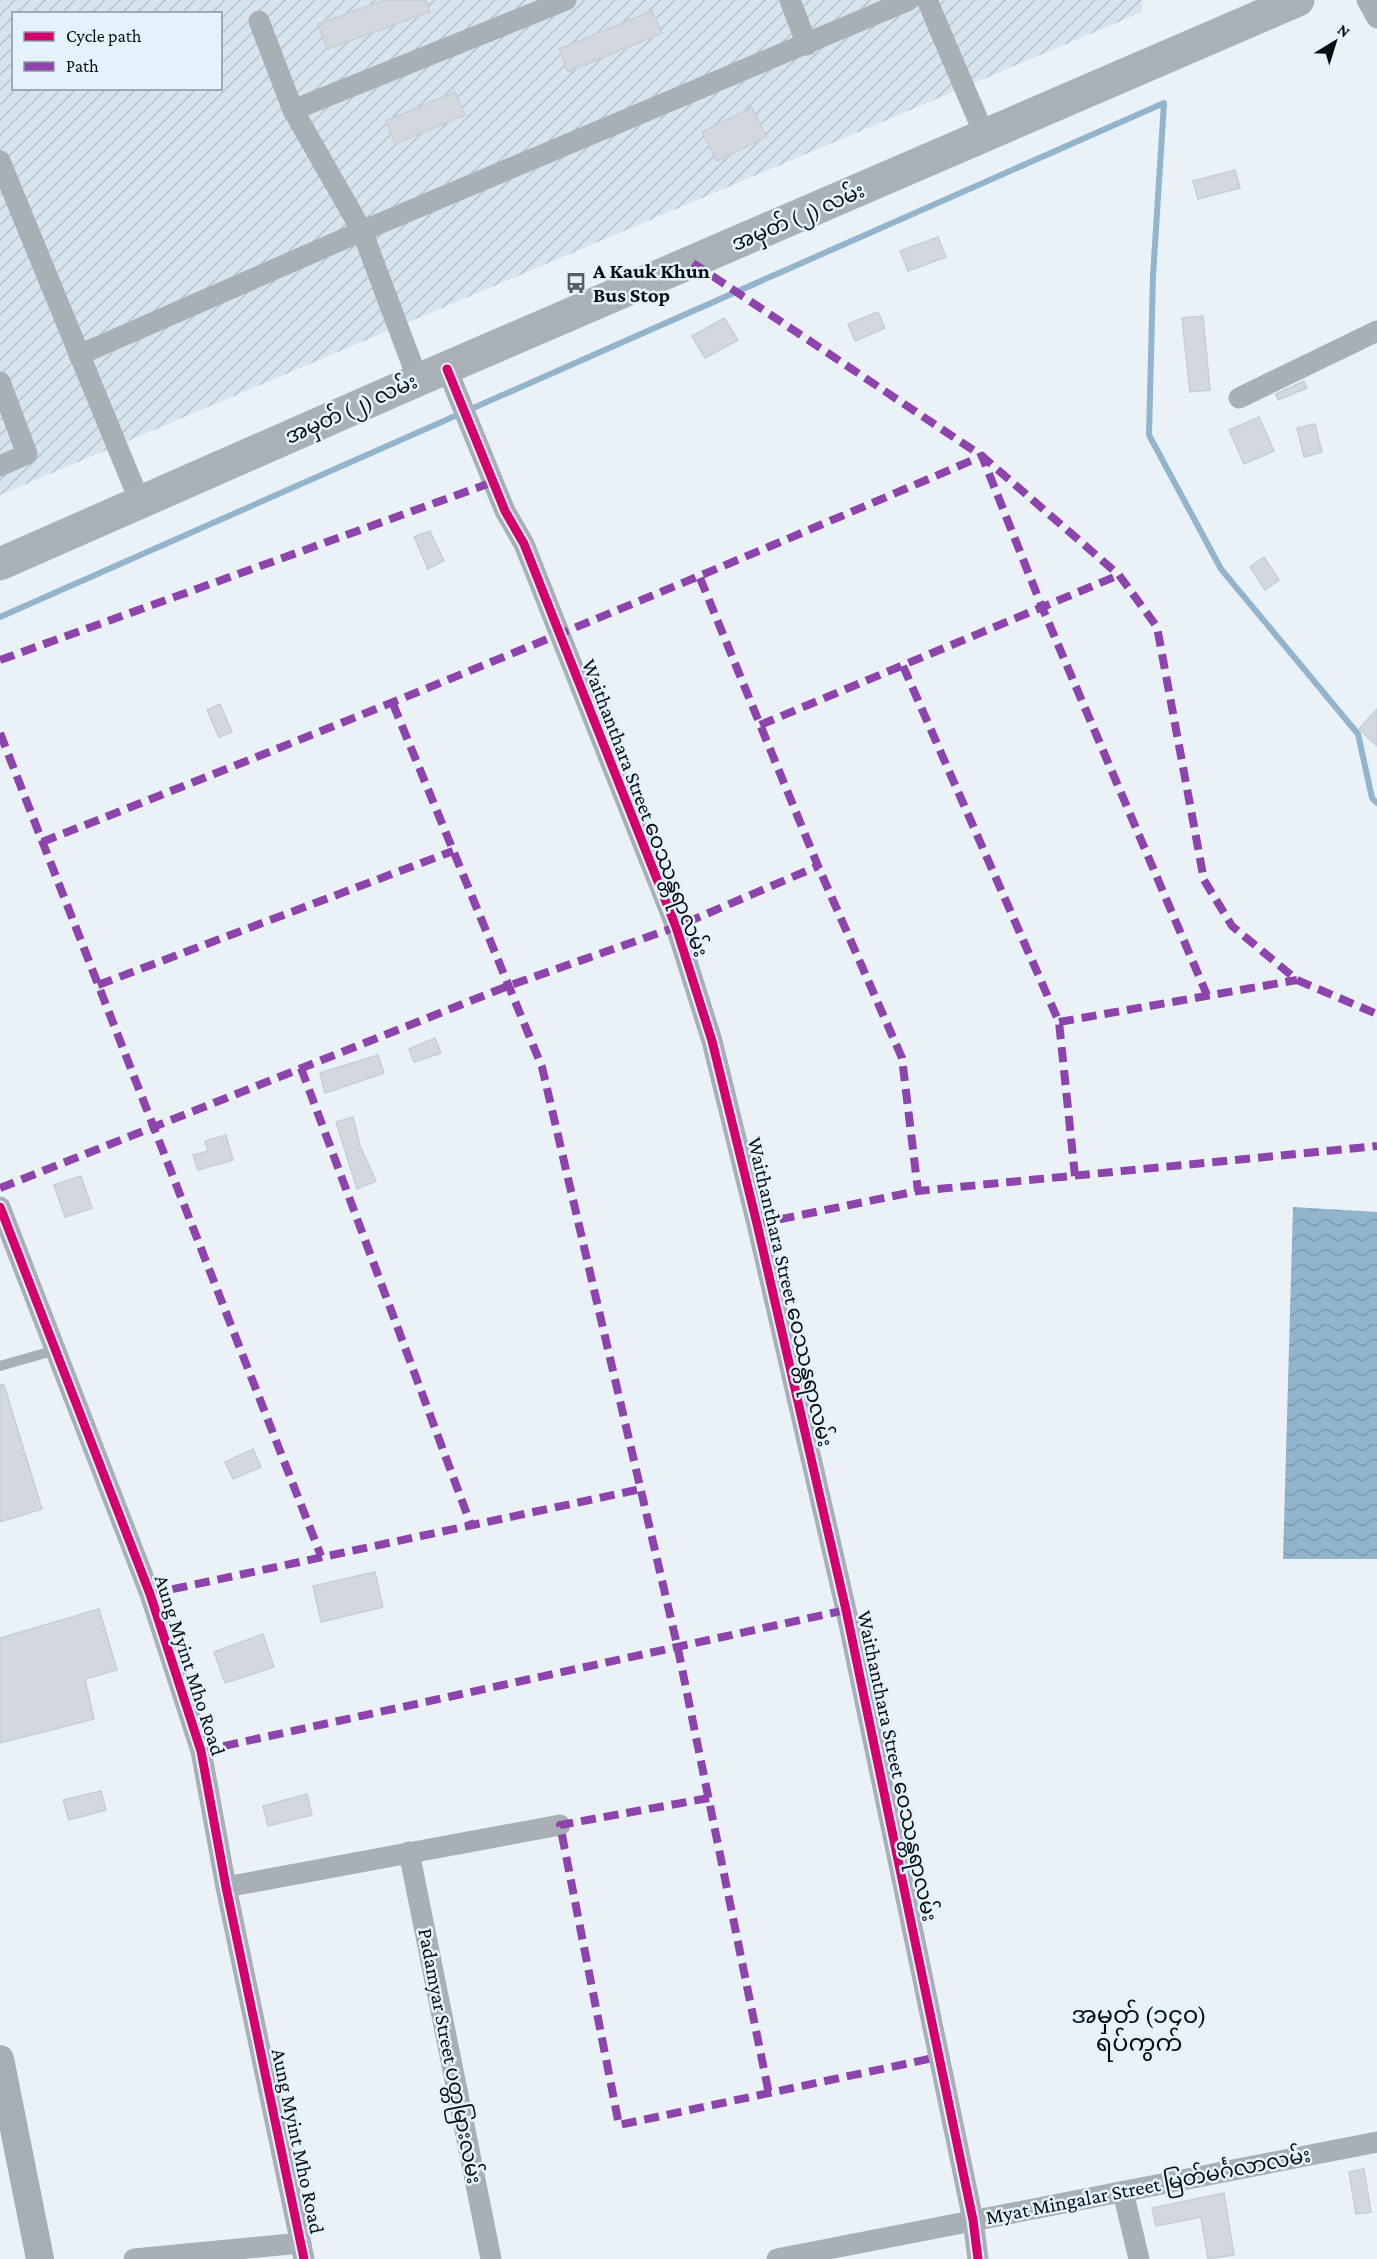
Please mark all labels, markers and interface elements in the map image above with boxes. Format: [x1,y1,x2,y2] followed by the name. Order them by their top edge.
[12,12,222,90] legend
[1305,12,1365,72] north arrow
[1334,21,1354,41] text: N
[66,26,142,46] text: Cycle path
[66,56,99,76] text: Path
[726,174,870,260] street label: အမှတ် (၂) လမ်း
[592,259,710,307] place label: A Kauk Khun Bus Stop
[564,271,588,295] bus stop icon: A Kauk Khun Bus Stop
[280,365,423,453] street label: အမှတ် (၂) လမ်း
[572,654,717,962] street label: Waithanthara Street ဝေဿန္တရာလမ်း
[738,1134,841,1450] street label: Waithanthara Street ဝေဿန္တရာလမ်း
[149,1572,231,1758] street label: Aung Myint Mho Road
[847,1607,946,1925] street label: Waithanthara Street ဝေဿန္တရာလမ်း
[408,1925,491,2187] street label: Padamyar Street ပတ္တမြားလမ်း
[1071,1999,1207,2062] district label: အမှတ် (၁၄၀) ရပ်ကွက်
[267,2046,329,2236] street label: Aung Myint Mho Road
[983,2139,1313,2234] street label: Myat Mingalar Street မြတ်မင်္ဂလာလမ်း

